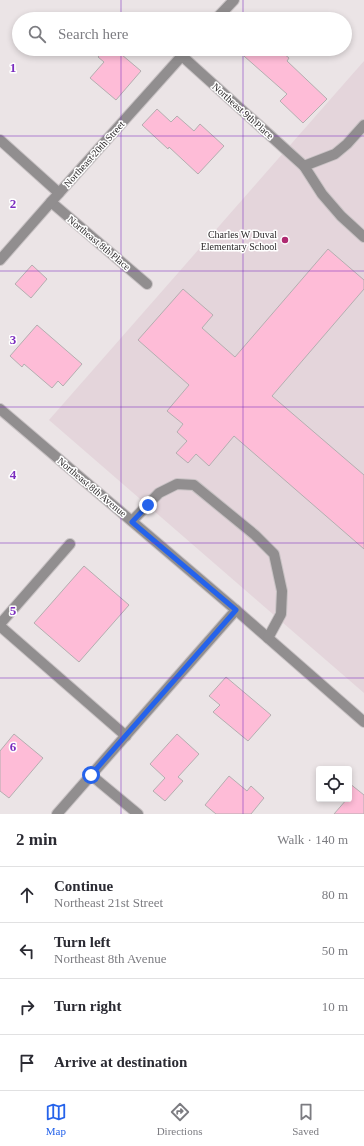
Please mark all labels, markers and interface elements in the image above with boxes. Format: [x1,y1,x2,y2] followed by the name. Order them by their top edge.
[12,12,352,56] search box
[26,23,48,45] icon: search
[58,26,128,42] text: Search here
[10,60,16,75] text: 1
[210,81,276,142] street label: Northeast 9th Place
[61,119,127,189] street label: Northeast 20th Street
[10,196,16,211] text: 2
[65,214,133,273] street label: Northeast 8th Place
[201,229,277,252] place label: Charles W Duval Elementary School
[280,235,290,245] marker: Charles W Duval Elementary School
[10,332,17,347] text: 3
[55,455,129,519] street label: Northeast 8th Avenue
[10,467,17,482] text: 4
[139,496,157,514] route end
[10,603,17,618] text: 5
[10,739,17,754] text: 6
[82,766,100,784] route start
[316,766,352,802] map controls
[316,766,352,802] button: locate
[16,830,57,849] text: 2 min
[277,832,348,847] text: Walk · 140 m
[54,878,113,894] text: Continue
[16,884,38,906] icon: ahead
[322,887,348,902] text: 80 m
[54,895,163,910] text: Northeast 21st Street
[54,934,111,950] text: Turn left
[16,940,38,962] icon: left
[322,943,348,958] text: 50 m
[54,951,166,966] text: Northeast 8th Avenue
[16,996,38,1018] icon: right
[54,998,121,1014] text: Turn right
[322,999,348,1014] text: 10 m
[16,1052,38,1074] icon: arrive
[54,1054,187,1070] text: Arrive at destination
[45,1101,67,1137] tab: Map
[157,1101,202,1137] tab: Directions
[292,1101,319,1137] tab: Saved

